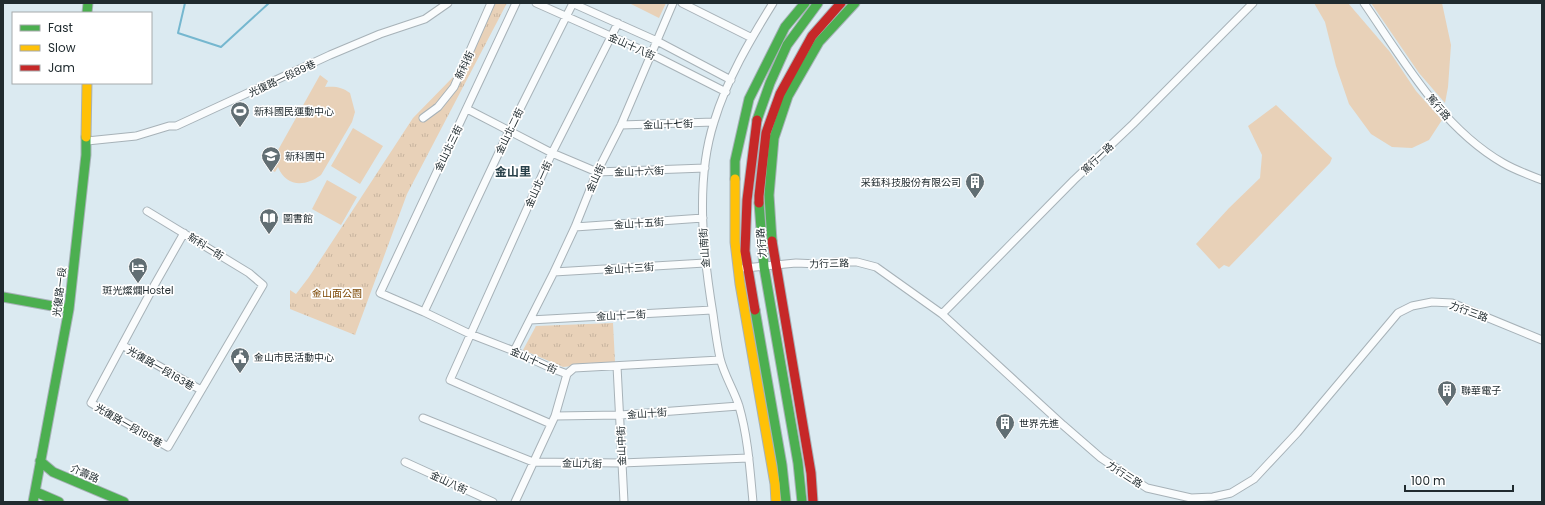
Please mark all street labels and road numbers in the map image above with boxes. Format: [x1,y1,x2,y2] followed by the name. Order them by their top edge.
[606,29,658,63] street label: 金山十八街
[451,48,478,82] street label: 新科街
[246,56,318,101] street label: 光復路一段89巷
[1423,91,1454,124] street label: 篤行路
[492,105,527,157] street label: 金山北二街
[643,116,693,133] street label: 金山十七街
[431,122,466,174] street label: 金山北三街
[1078,139,1117,178] street label: 篤行一路
[521,158,555,210] street label: 金山北一街
[583,161,608,195] street label: 金山街
[614,163,664,180] street label: 金山十六街
[614,214,664,233] street label: 金山十五街
[696,227,713,268] street label: 金山南街
[753,227,770,259] street label: 力行路
[185,229,227,263] street label: 新科一街
[809,255,849,272] street label: 力行三路
[604,259,654,278] street label: 金山十三街
[49,266,70,318] street label: 光復路一段
[1447,298,1490,325] street label: 力行三路
[596,307,646,324] street label: 金山十二街
[124,343,197,394] street label: 光復路一段163巷
[508,343,560,377] street label: 金山十一街
[92,400,165,451] street label: 光復路一段195巷
[627,405,668,422] street label: 金山十街
[613,426,630,466] street label: 金山中街
[562,456,602,471] street label: 金山九街
[1104,457,1146,492] street label: 力行三路
[68,461,102,486] street label: 介壽路
[427,467,470,498] street label: 金山八街

